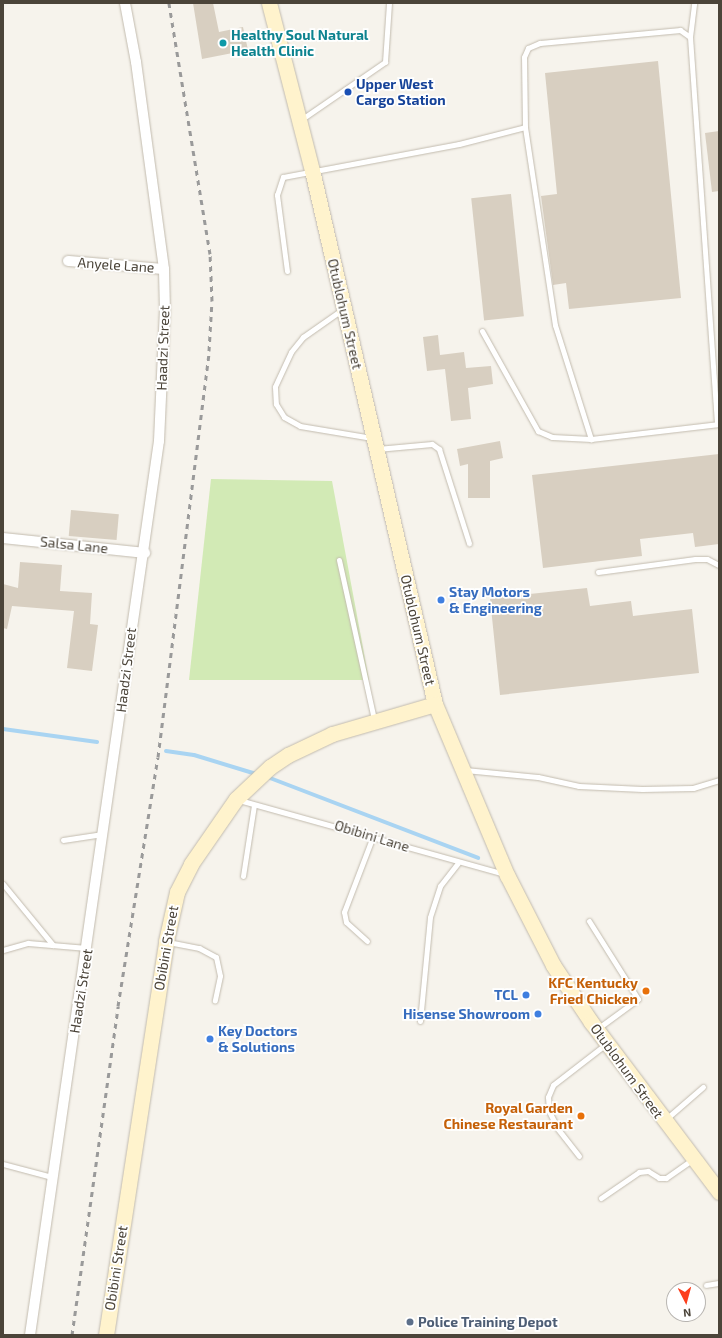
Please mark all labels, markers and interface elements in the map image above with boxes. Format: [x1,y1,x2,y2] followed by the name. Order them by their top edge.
[231,27,369,60] place label: Healthy Soul Natural Health Clinic
[218,38,228,48] marker: Healthy Soul Natural Health Clinic
[356,76,446,108] place label: Upper West Cargo Station
[343,87,353,97] marker: Upper West Cargo Station
[77,254,155,276] street label: Anyele Lane
[324,257,366,371] street label: Otublohum Street
[153,305,173,391] street label: Haadzi Street
[39,533,109,557] street label: Salsa Lane
[397,573,439,687] street label: Otublohum Street
[449,584,542,616] place label: Stay Motors & Engineering
[436,595,446,605] marker: Stay Motors & Engineering
[112,627,140,713] street label: Haadzi Street
[332,817,412,855] street label: Obibini Lane
[150,904,182,992] street label: Obibini Street
[66,948,96,1034] street label: Haadzi Street
[548,975,638,1008] place label: KFC Kentucky Fried Chicken
[641,986,651,996] marker: KFC Kentucky Fried Chicken
[494,987,518,1003] place label: TCL
[521,990,531,1000] marker: TCL
[403,1006,530,1022] place label: Hisense Showroom
[533,1009,543,1019] marker: Hisense Showroom
[587,1020,667,1122] street label: Otublohum Street
[218,1023,298,1056] place label: Key Doctors & Solutions
[205,1034,215,1044] marker: Key Doctors & Solutions
[443,1100,573,1132] place label: Royal Garden Chinese Restaurant
[576,1111,586,1121] marker: Royal Garden Chinese Restaurant
[101,1224,131,1312] street label: Obibini Street
[666,1282,706,1322] north arrow
[683,1307,692,1320] text: N
[418,1314,558,1330] place label: Police Training Depot
[405,1317,415,1327] marker: Police Training Depot

